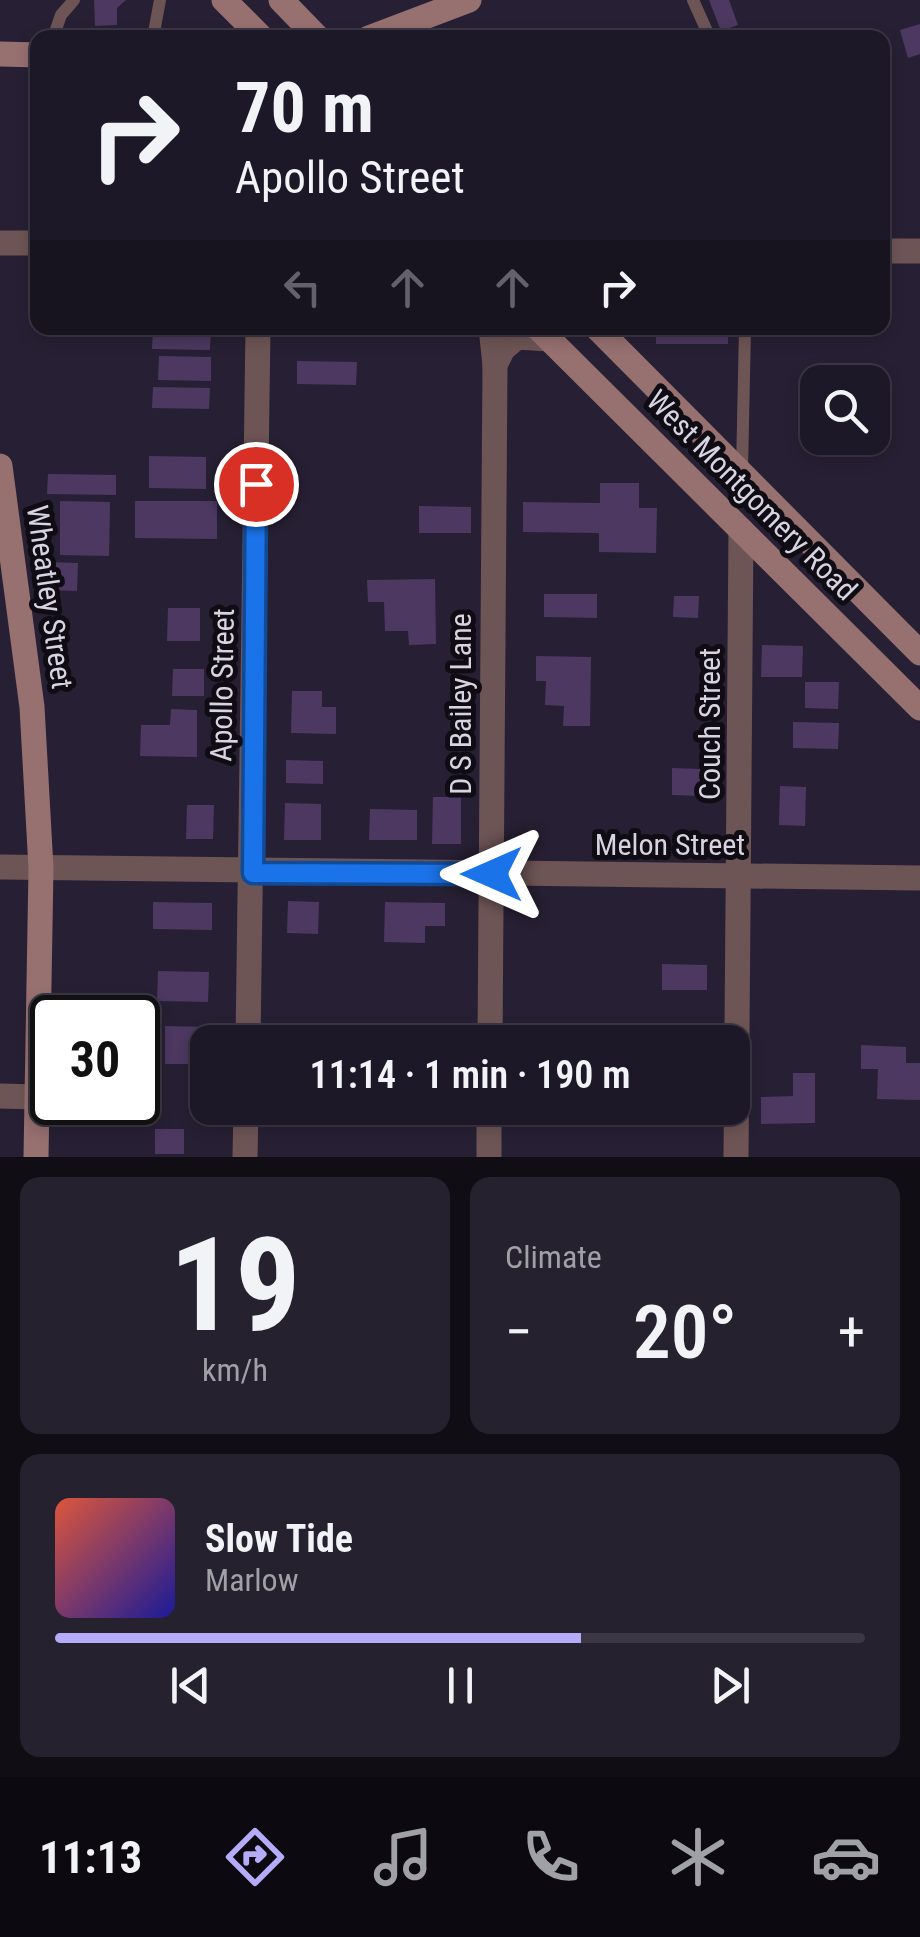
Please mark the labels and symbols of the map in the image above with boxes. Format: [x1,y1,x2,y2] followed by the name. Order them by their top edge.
[640,383,864,607] street label: West Montgomery Road
[214,442,299,527] pin
[20,503,80,691] street label: Wheatley Street
[203,608,241,762] street label: Apollo Street
[443,613,478,795] street label: D S Bailey Lane
[692,648,727,800] street label: Couch Street
[440,822,544,926] position arrow
[595,827,745,862] street label: Melon Street
[30,995,160,1125] speed limit sign: 30

